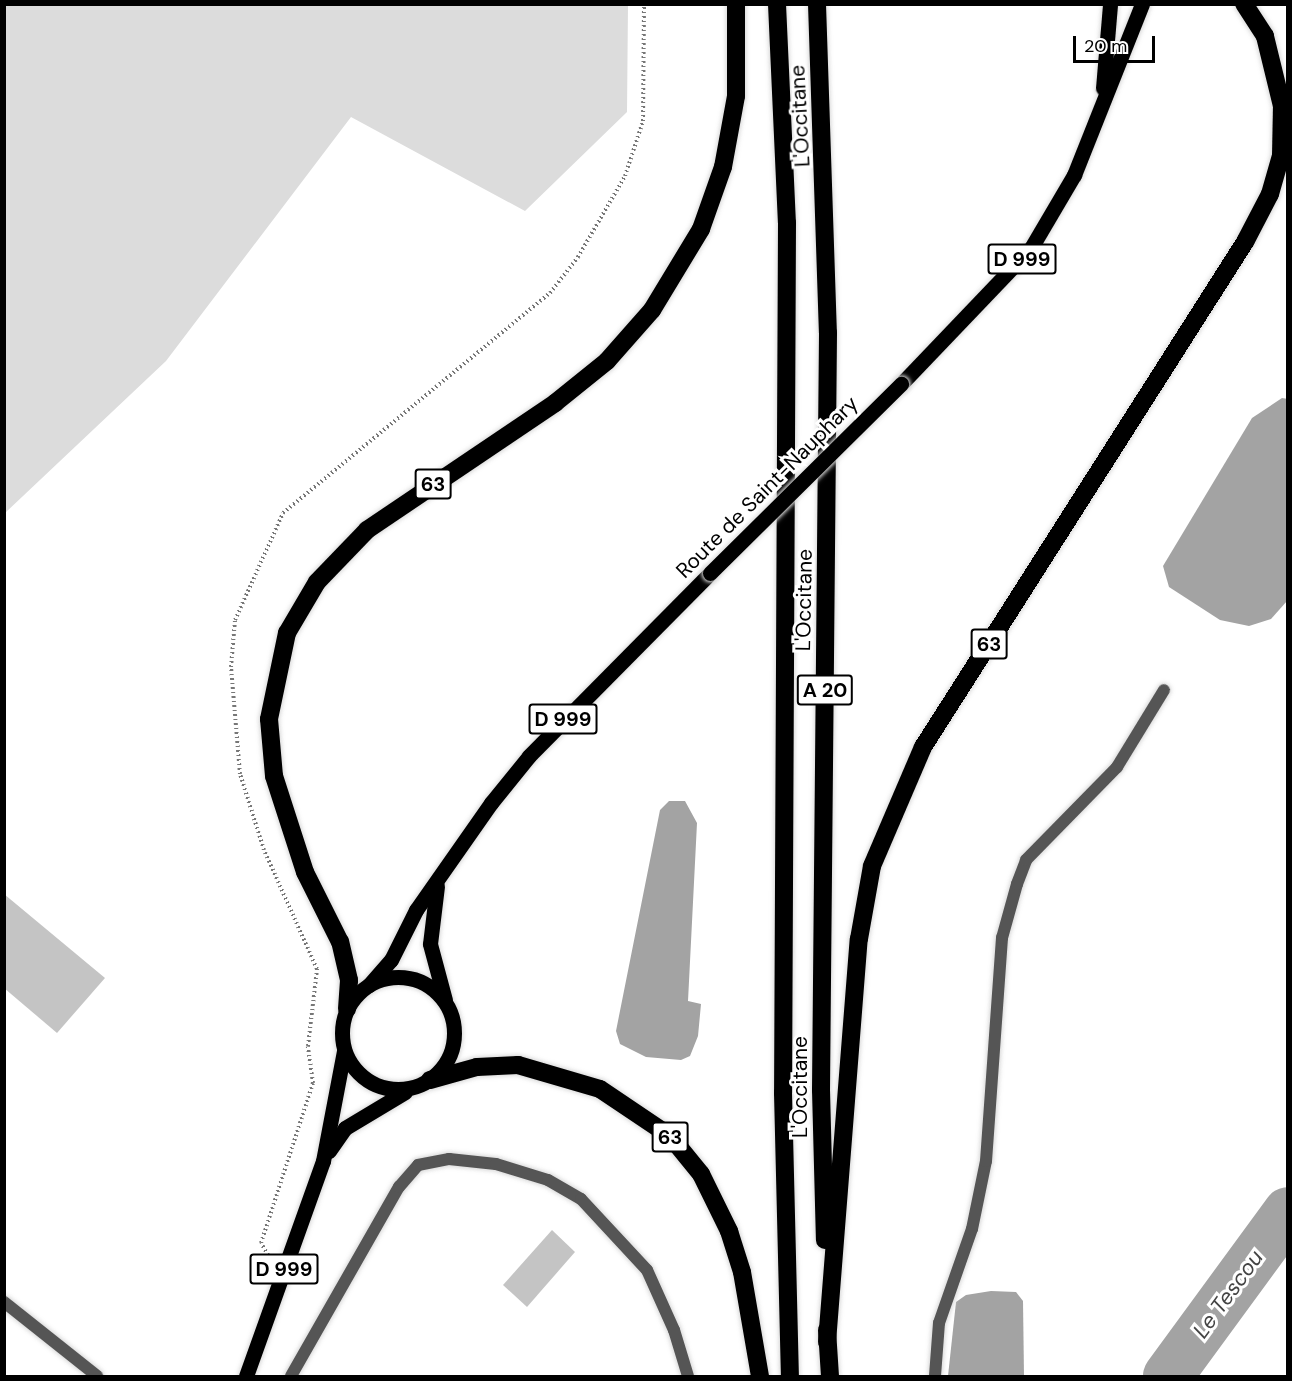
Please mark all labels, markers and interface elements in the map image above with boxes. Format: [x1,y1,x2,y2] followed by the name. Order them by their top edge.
[1076,24,1158,62] scale bar
[1084,34,1127,58] text: 20 m
[785,64,815,168] street label: L'Occitane
[988,242,1056,276] road number: D 999
[671,391,863,583] street label: Route de Saint-Nauphary
[414,467,452,501] road number: 63
[791,549,817,651] street label: L'Occitane
[970,627,1008,661] road number: 63
[796,673,854,707] road number: A 20
[528,702,598,736] road number: D 999
[787,1036,813,1138] street label: L'Occitane
[650,1120,690,1154] road number: 63
[1187,1245,1269,1343] water label: Le Tescou
[250,1252,318,1286] road number: D 999

